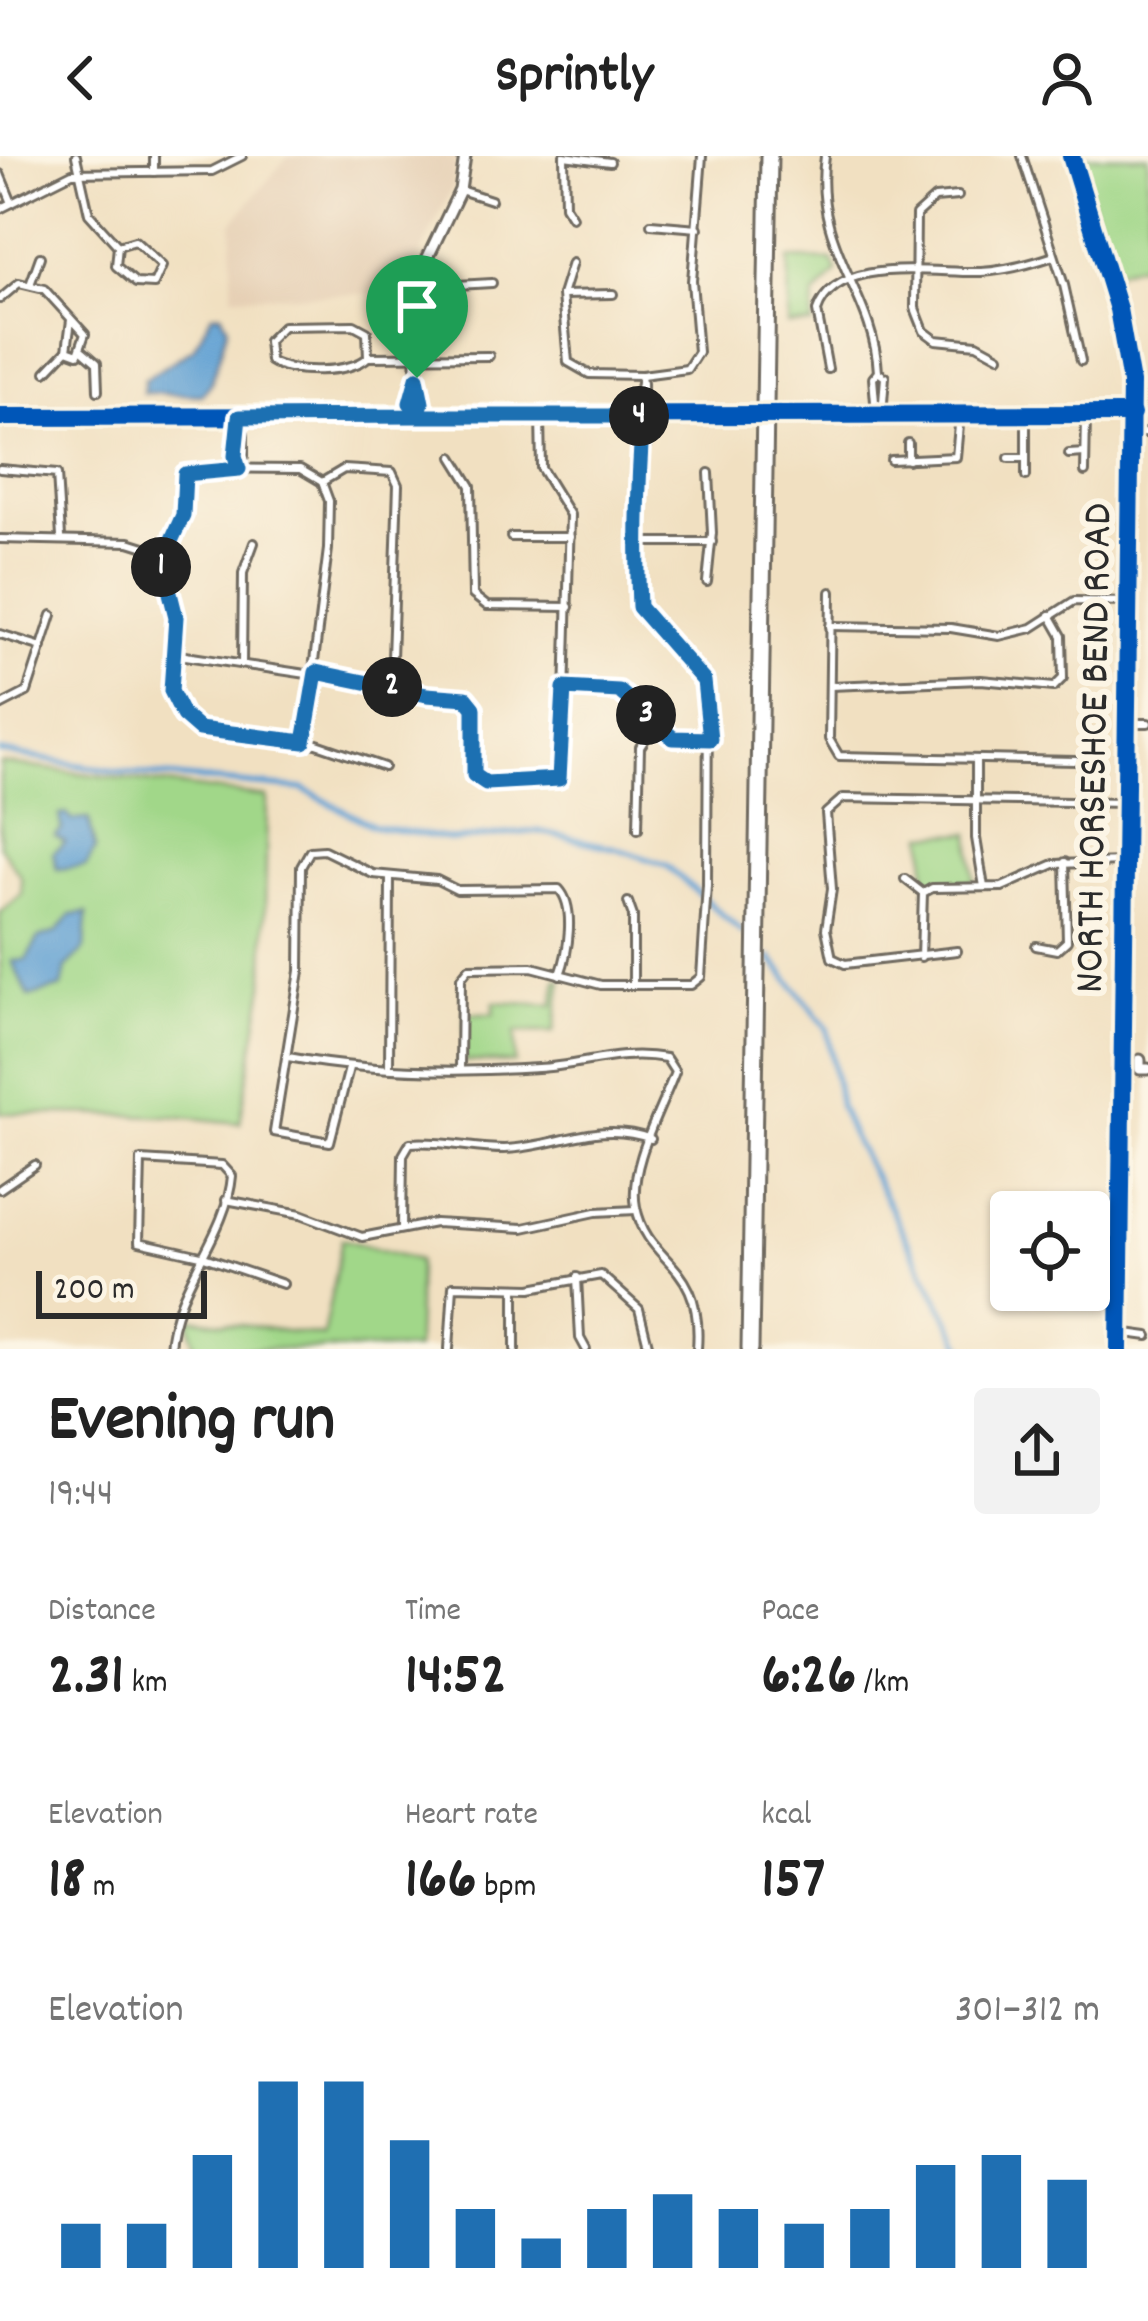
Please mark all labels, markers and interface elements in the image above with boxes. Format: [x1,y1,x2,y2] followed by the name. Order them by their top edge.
[495,40,653,117] text: Sprintly
[48,45,114,111] icon: back
[1034,45,1100,111] icon: person
[366,255,468,378] pin
[384,273,450,339] icon: arrive
[609,386,669,446] pin: 4
[632,392,646,439] text: 4
[1063,503,1131,994] street label: NORTH HORSESHOE BEND ROAD
[131,537,191,597] pin: 1
[157,543,165,590] text: 1
[362,657,422,717] pin: 2
[385,663,399,710] text: 2
[616,685,676,745] pin: 3
[639,691,653,738] text: 3
[990,1191,1110,1311] map controls
[990,1191,1110,1311] button: locate
[36,1265,207,1318] scale bar
[54,1268,135,1315] text: 200 m
[48,1377,335,1471] text: Evening run
[974,1388,1100,1514] button: share
[48,1469,113,1524] text: 19:44
[48,1589,156,1636] text: Distance
[405,1589,461,1636] text: Time
[761,1589,820,1636] text: Pace
[48,1636,124,1722] text: 2.31
[405,1636,507,1722] text: 14:52
[761,1636,856,1722] text: 6:26
[124,1661,168,1708] text: km
[856,1661,909,1708] text: /km
[48,1793,163,1840] text: Elevation
[405,1793,538,1840] text: Heart rate
[761,1793,811,1840] text: kcal
[48,1840,85,1926] text: 18
[405,1840,477,1926] text: 166
[761,1840,825,1926] text: 157
[85,1865,115,1912] text: m
[477,1865,536,1912] text: bpm
[48,1985,184,2040] text: Elevation
[955,1985,1100,2040] text: 301–312 m

